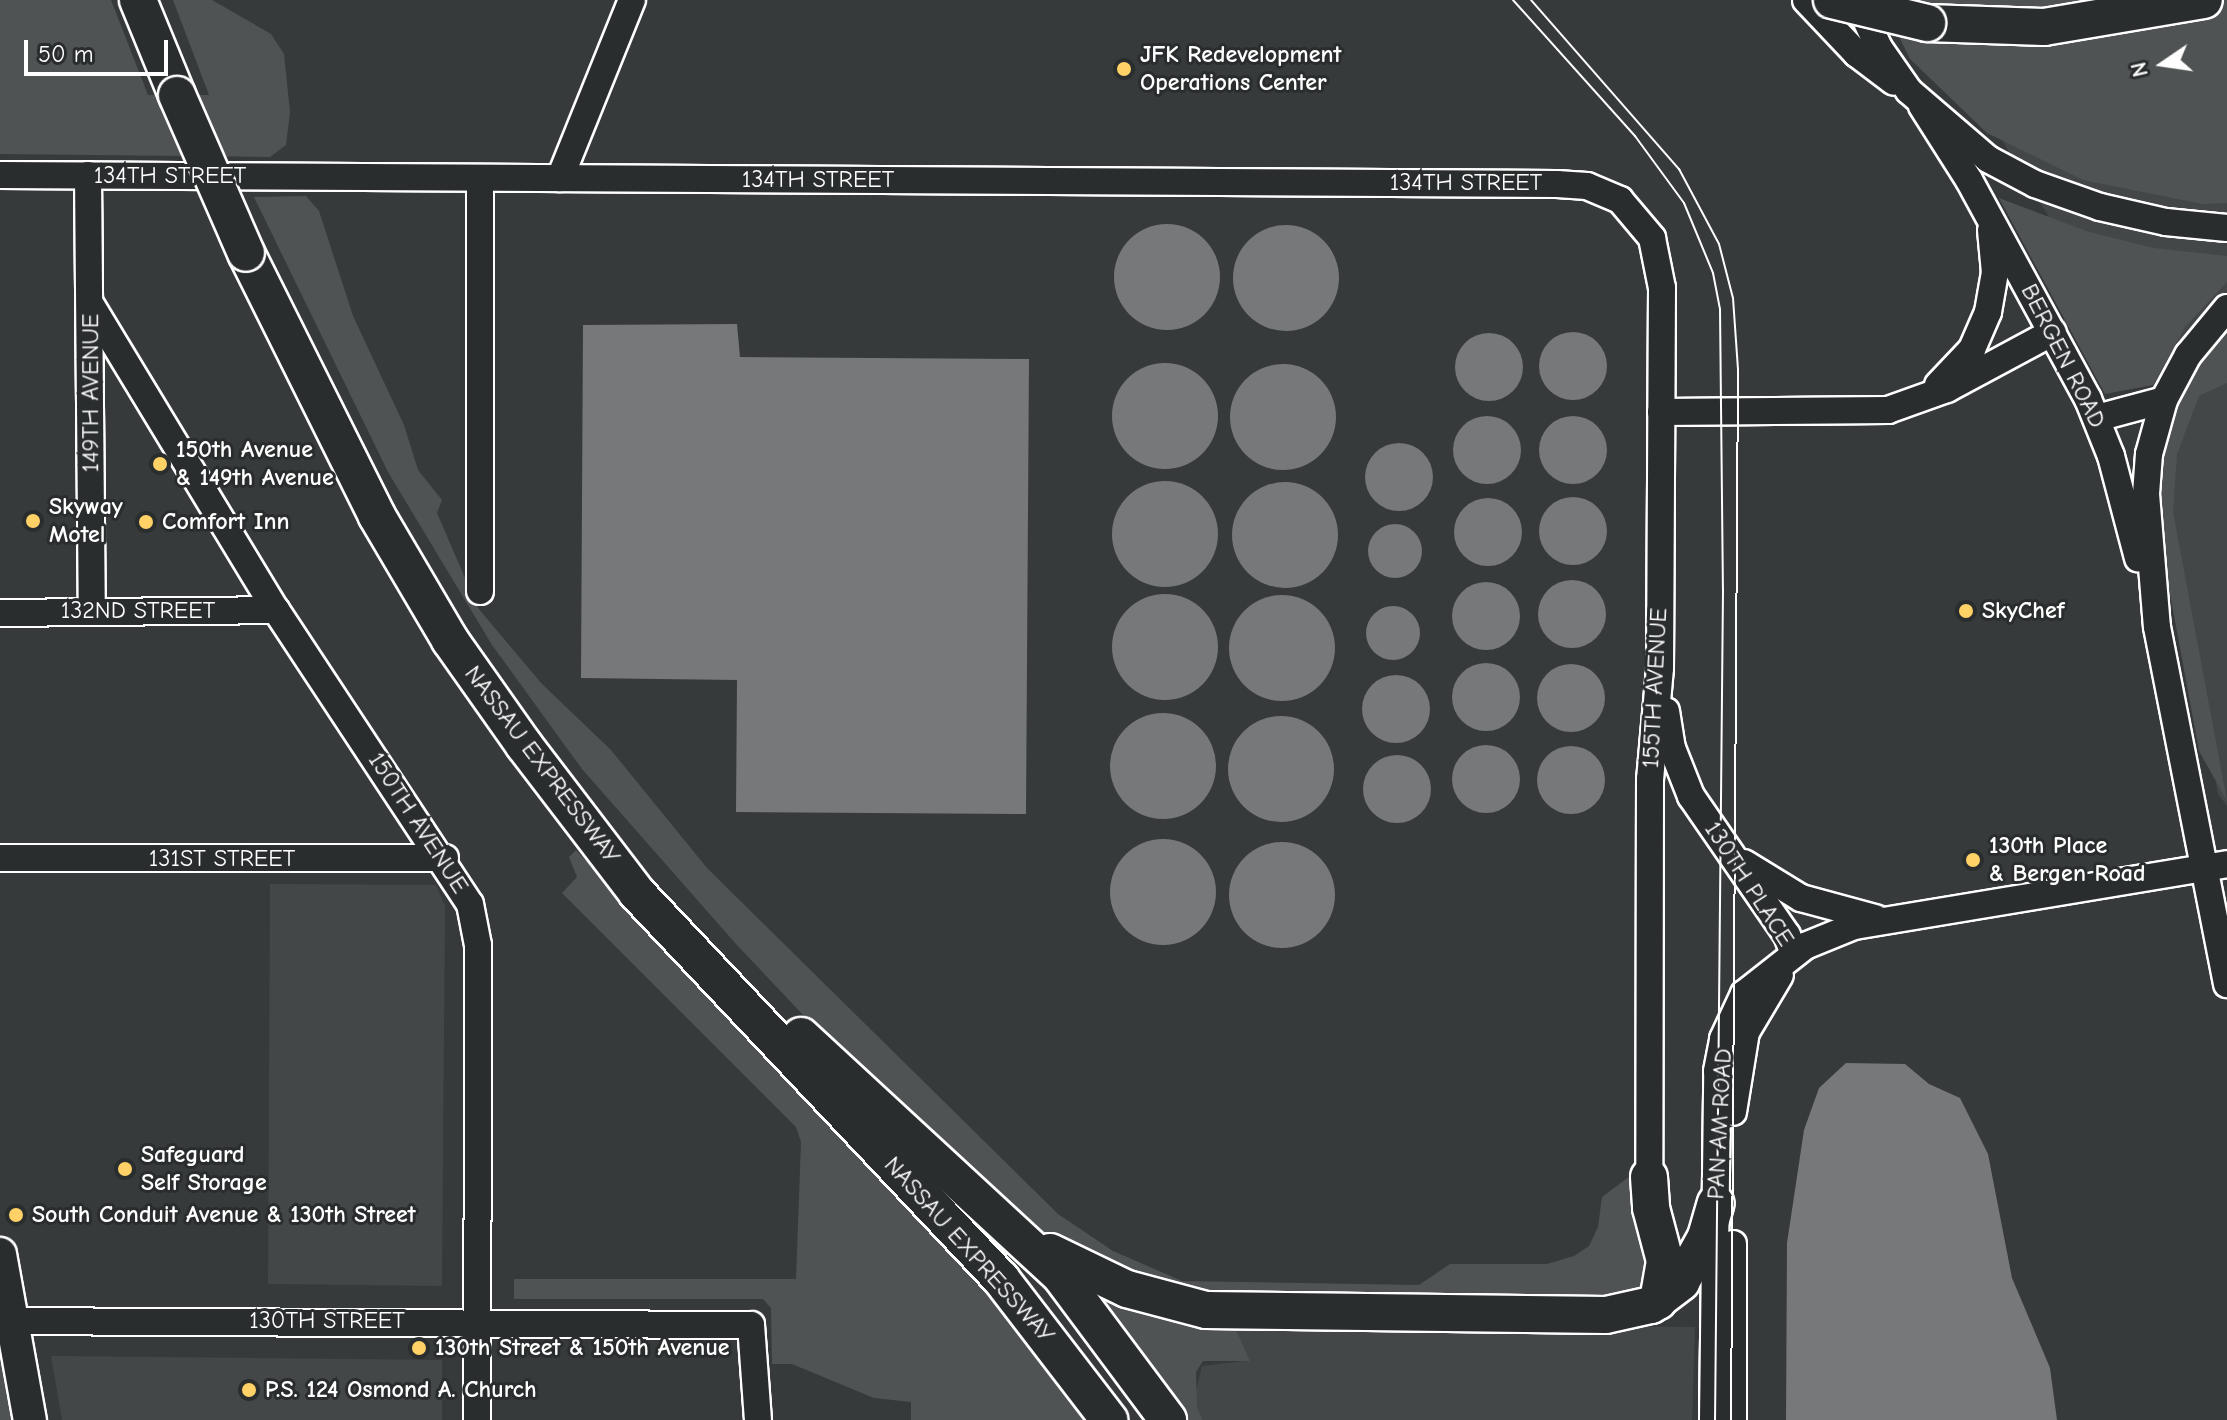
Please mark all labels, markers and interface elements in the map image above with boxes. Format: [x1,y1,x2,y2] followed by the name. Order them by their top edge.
[28,24,172,74] scale bar
[2123,24,2203,104] north arrow
[38,40,94,68] text: 50 m
[1140,41,1341,97] place label: JFK Redevelopment Operations Center
[2125,59,2154,79] text: N
[1115,60,1133,78] marker: JFK Redevelopment Operations Center
[94,162,246,190] street label: 134TH STREET
[742,166,894,194] street label: 134TH STREET
[1390,169,1542,197] street label: 134TH STREET
[2014,279,2112,433] street label: BERGEN ROAD
[77,314,105,472] street label: 149TH AVENUE
[176,436,334,492] place label: 150th Avenue & 149th Avenue
[151,455,169,473] marker: 150th Avenue & 149th Avenue
[49,493,123,549] place label: Skyway Motel
[162,508,289,536] place label: Comfort Inn
[24,512,42,530] marker: Skyway Motel
[137,513,155,531] marker: Comfort Inn
[61,597,215,625] street label: 132ND STREET
[1982,597,2064,625] place label: SkyChef
[1957,602,1975,620] marker: SkyChef
[1636,607,1674,769] street label: 155TH AVENUE
[458,660,626,870] street label: NASSAU EXPRESSWAY
[362,747,474,899] street label: 150TH AVENUE
[1698,816,1800,952] street label: 130TH PLACE
[1989,832,2146,888] place label: 130th Place & Bergen Road
[149,845,295,873] street label: 131ST STREET
[1964,851,1982,869] marker: 130th Place & Bergen Road
[1702,1048,1738,1200] street label: PAN AM ROAD
[141,1141,267,1197] place label: Safeguard Self Storage
[878,1151,1060,1349] street label: NASSAU EXPRESSWAY
[116,1160,134,1178] marker: Safeguard Self Storage
[32,1201,416,1229] place label: South Conduit Avenue & 130th Street
[7,1206,25,1224] marker: South Conduit Avenue & 130th Street
[249,1307,405,1335] street label: 130TH STREET
[435,1334,730,1362] place label: 130th Street & 150th Avenue
[410,1339,428,1357] marker: 130th Street & 150th Avenue
[265,1376,537,1404] place label: P.S. 124 Osmond A. Church
[240,1381,258,1399] marker: P.S. 124 Osmond A. Church

